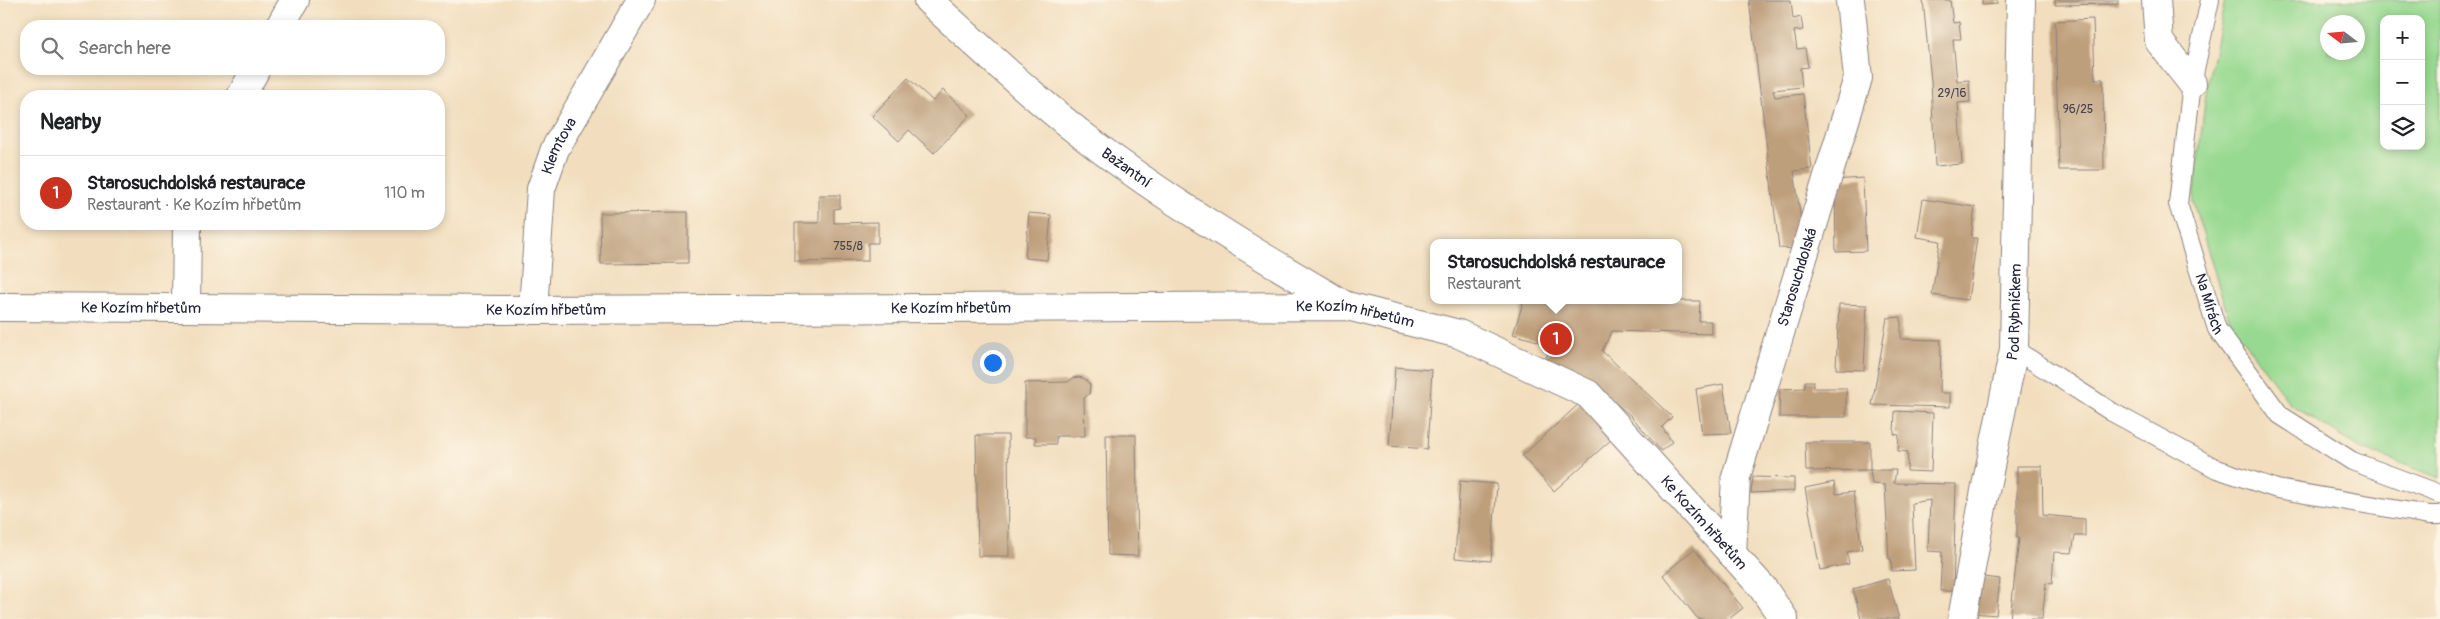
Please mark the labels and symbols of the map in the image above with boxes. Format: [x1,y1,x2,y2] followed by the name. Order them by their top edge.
[2320,15,2365,60] north arrow
[1938,86,1966,101] house number: 29/16
[2063,102,2093,117] house number: 96/25
[537,114,581,177] street label: Klemtova
[1098,143,1155,192] street label: Bažantní
[1773,226,1821,329] street label: Starosuchdolská
[833,239,863,254] house number: 755/8
[2002,263,2025,362] street label: Pod Rybníčkem
[2191,271,2227,338] street label: Na Mírách
[1296,296,1416,332] street label: Ke Kozím hřbetům
[81,298,201,318] street label: Ke Kozím hřbetům
[891,298,1011,318] street label: Ke Kozím hřbetům
[486,300,606,320] street label: Ke Kozím hřbetům
[1540,320,1572,358] pin: 1
[980,350,1006,376] your location
[1657,472,1751,574] street label: Ke Kozím hřbetům

